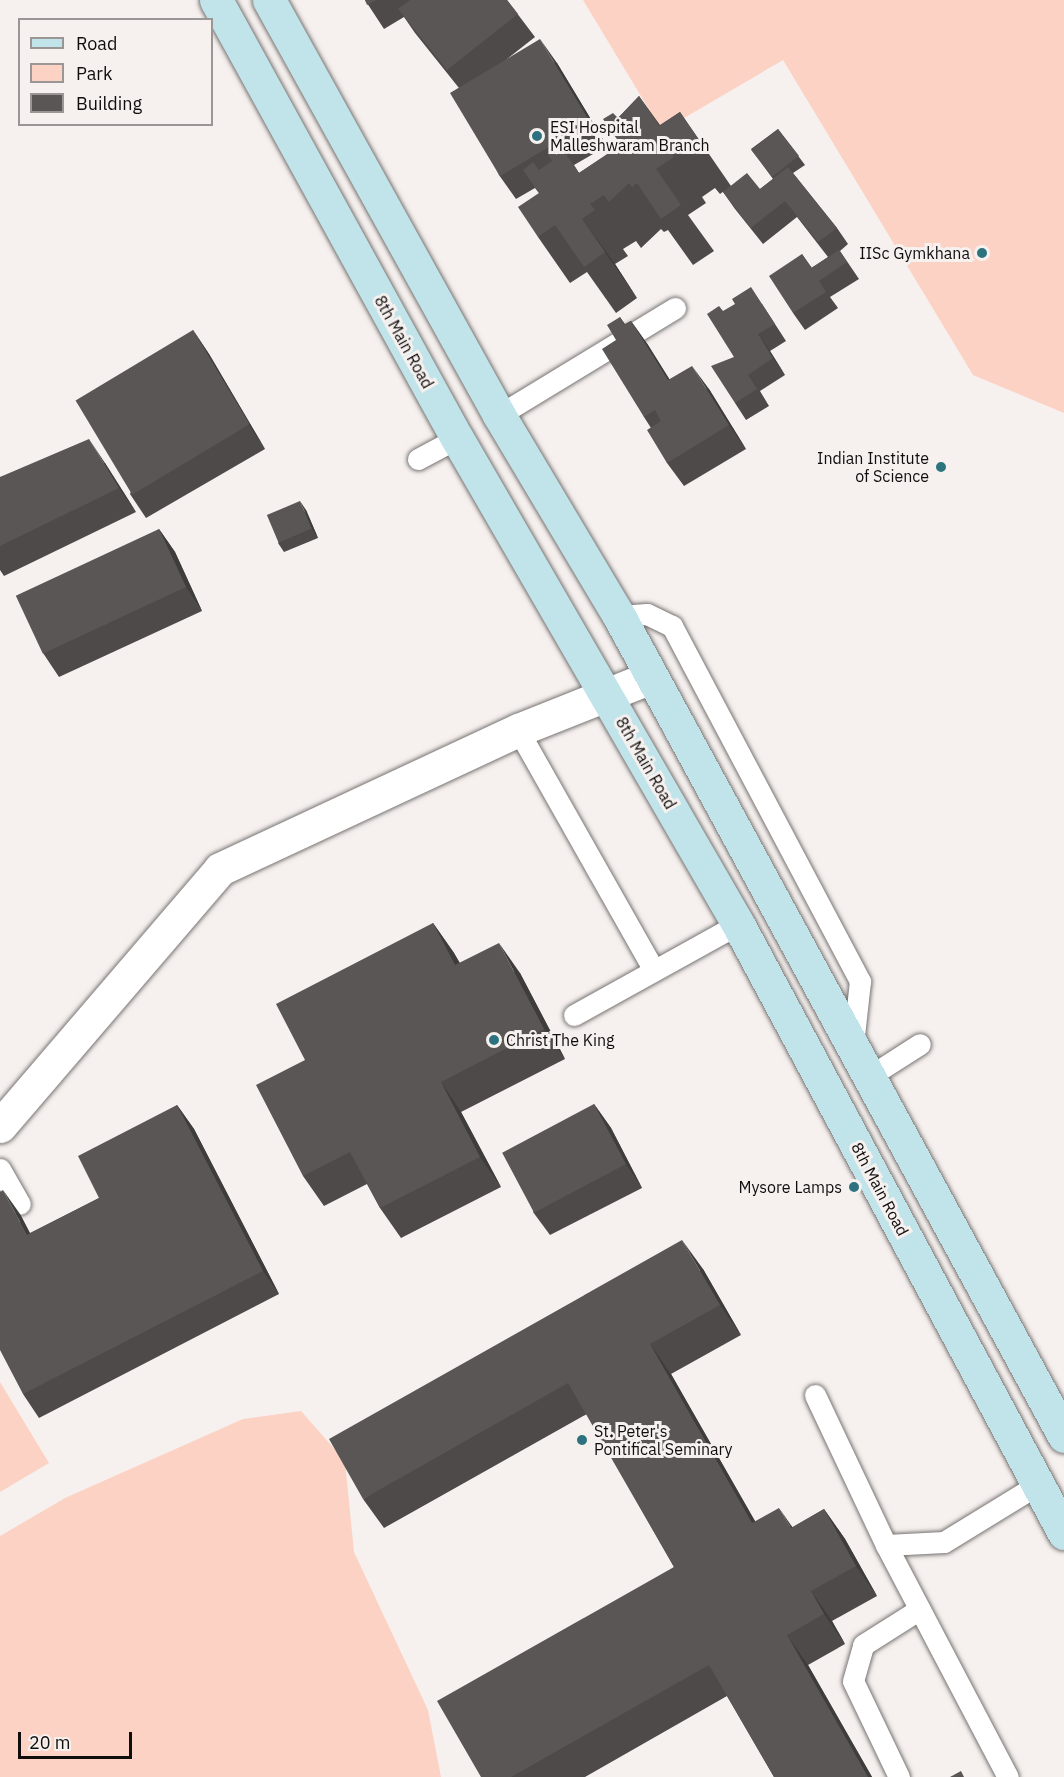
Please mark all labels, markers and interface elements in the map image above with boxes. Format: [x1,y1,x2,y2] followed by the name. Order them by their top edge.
[18,18,213,126] legend
[76,32,117,55] text: Road
[76,62,112,85] text: Park
[76,92,142,115] text: Building
[550,117,710,155] place label: ESI Hospital Malleshwaram Branch
[528,127,546,145] marker: ESI Hospital Malleshwaram Branch
[859,243,970,263] place label: IISc Gymkhana
[975,246,989,260] marker: IISc Gymkhana
[371,292,437,392] street label: 8th Main Road
[817,448,929,486] place label: Indian Institute of Science
[934,460,948,474] marker: Indian Institute of Science
[612,713,680,813] street label: 8th Main Road
[506,1030,614,1050] place label: Christ The King
[487,1033,501,1047] marker: Christ The King
[847,1139,913,1239] street label: 8th Main Road
[738,1177,842,1197] place label: Mysore Lamps
[847,1180,861,1194] marker: Mysore Lamps
[594,1421,733,1459] place label: St. Peter's Pontifical Seminary
[575,1433,589,1447] marker: St. Peter's Pontifical Seminary
[21,1720,135,1758] scale bar
[29,1731,71,1754] text: 20 m

